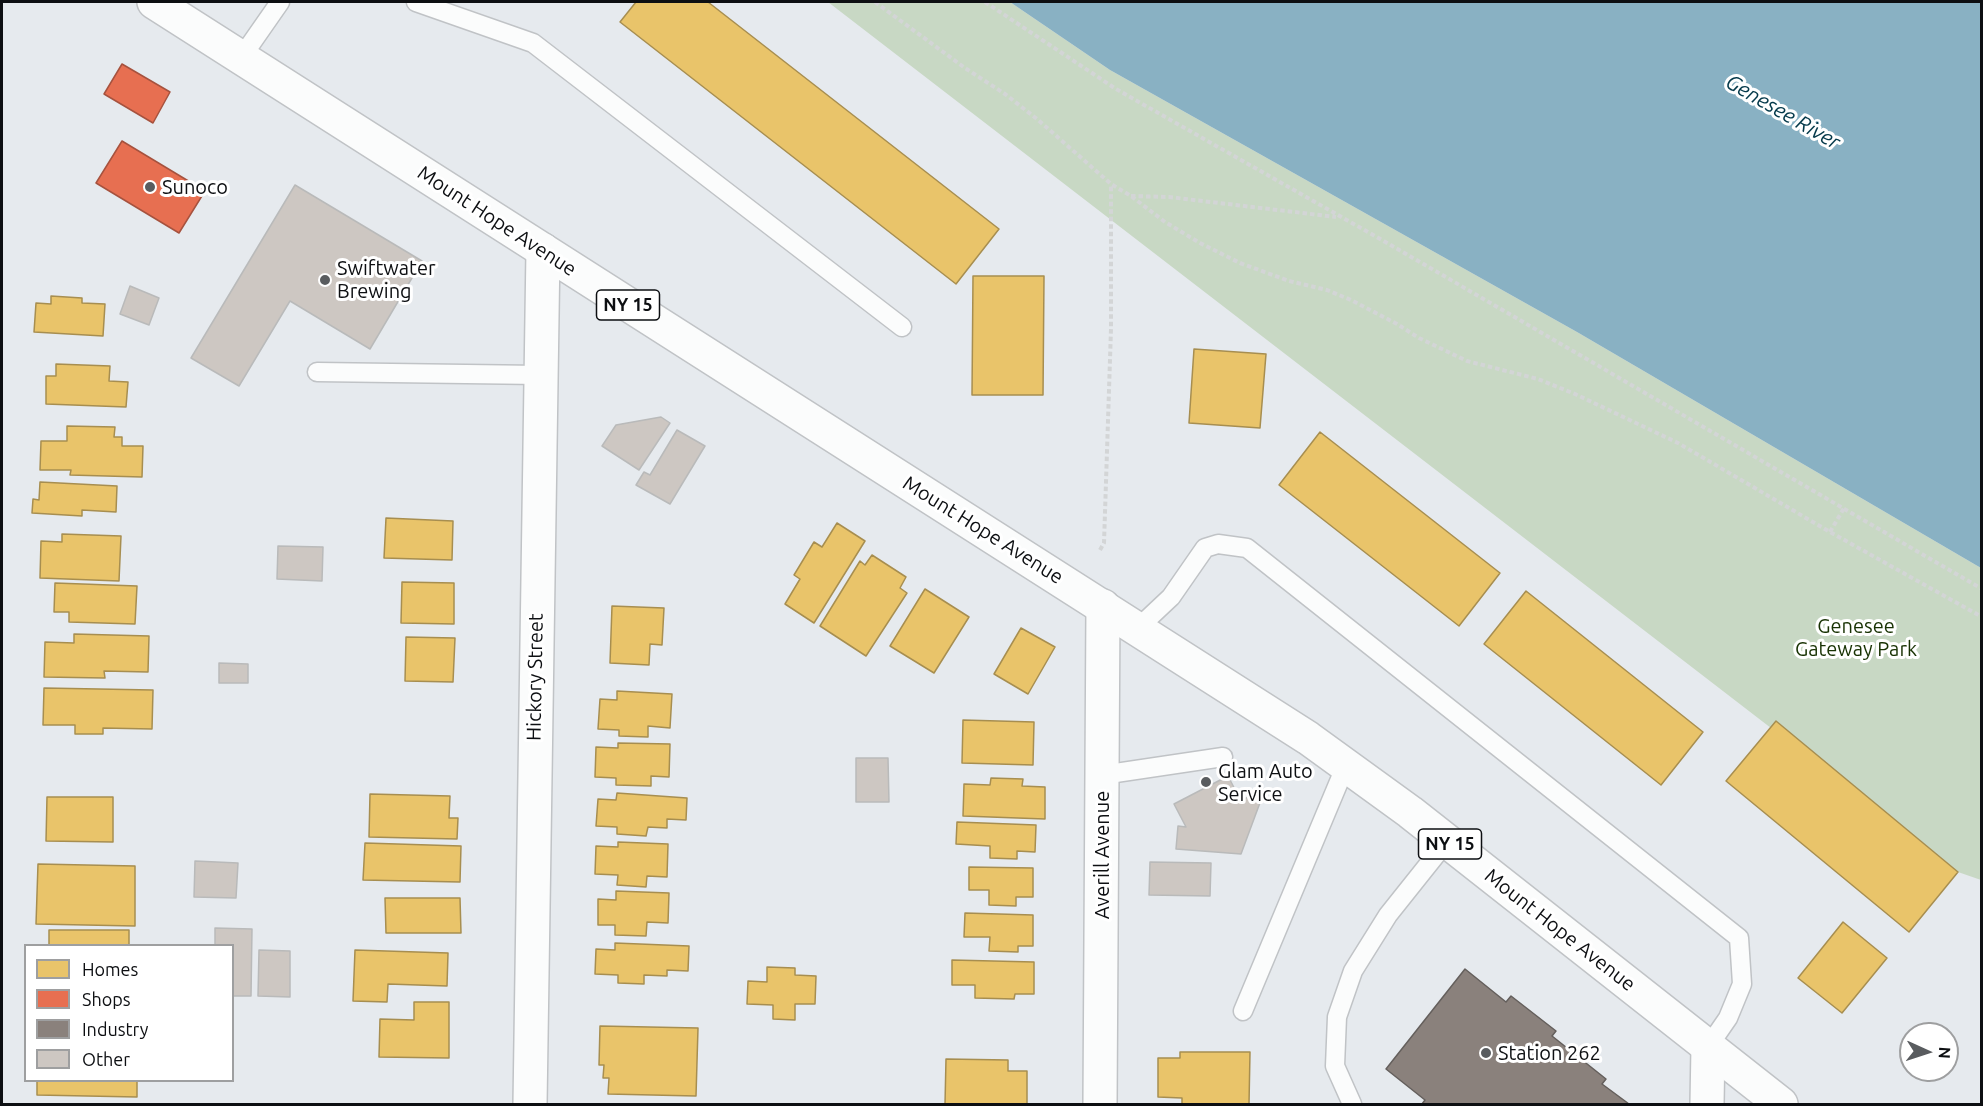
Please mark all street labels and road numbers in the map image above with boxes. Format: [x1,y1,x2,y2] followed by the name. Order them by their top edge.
[413,161,581,281] street label: Mount Hope Avenue
[596,290,660,320] road number: NY 15
[898,471,1068,589] street label: Mount Hope Avenue
[522,613,548,741] street label: Hickory Street
[1090,791,1114,919] street label: Averill Avenue
[1418,829,1482,859] road number: NY 15
[1480,864,1640,996] street label: Mount Hope Avenue

